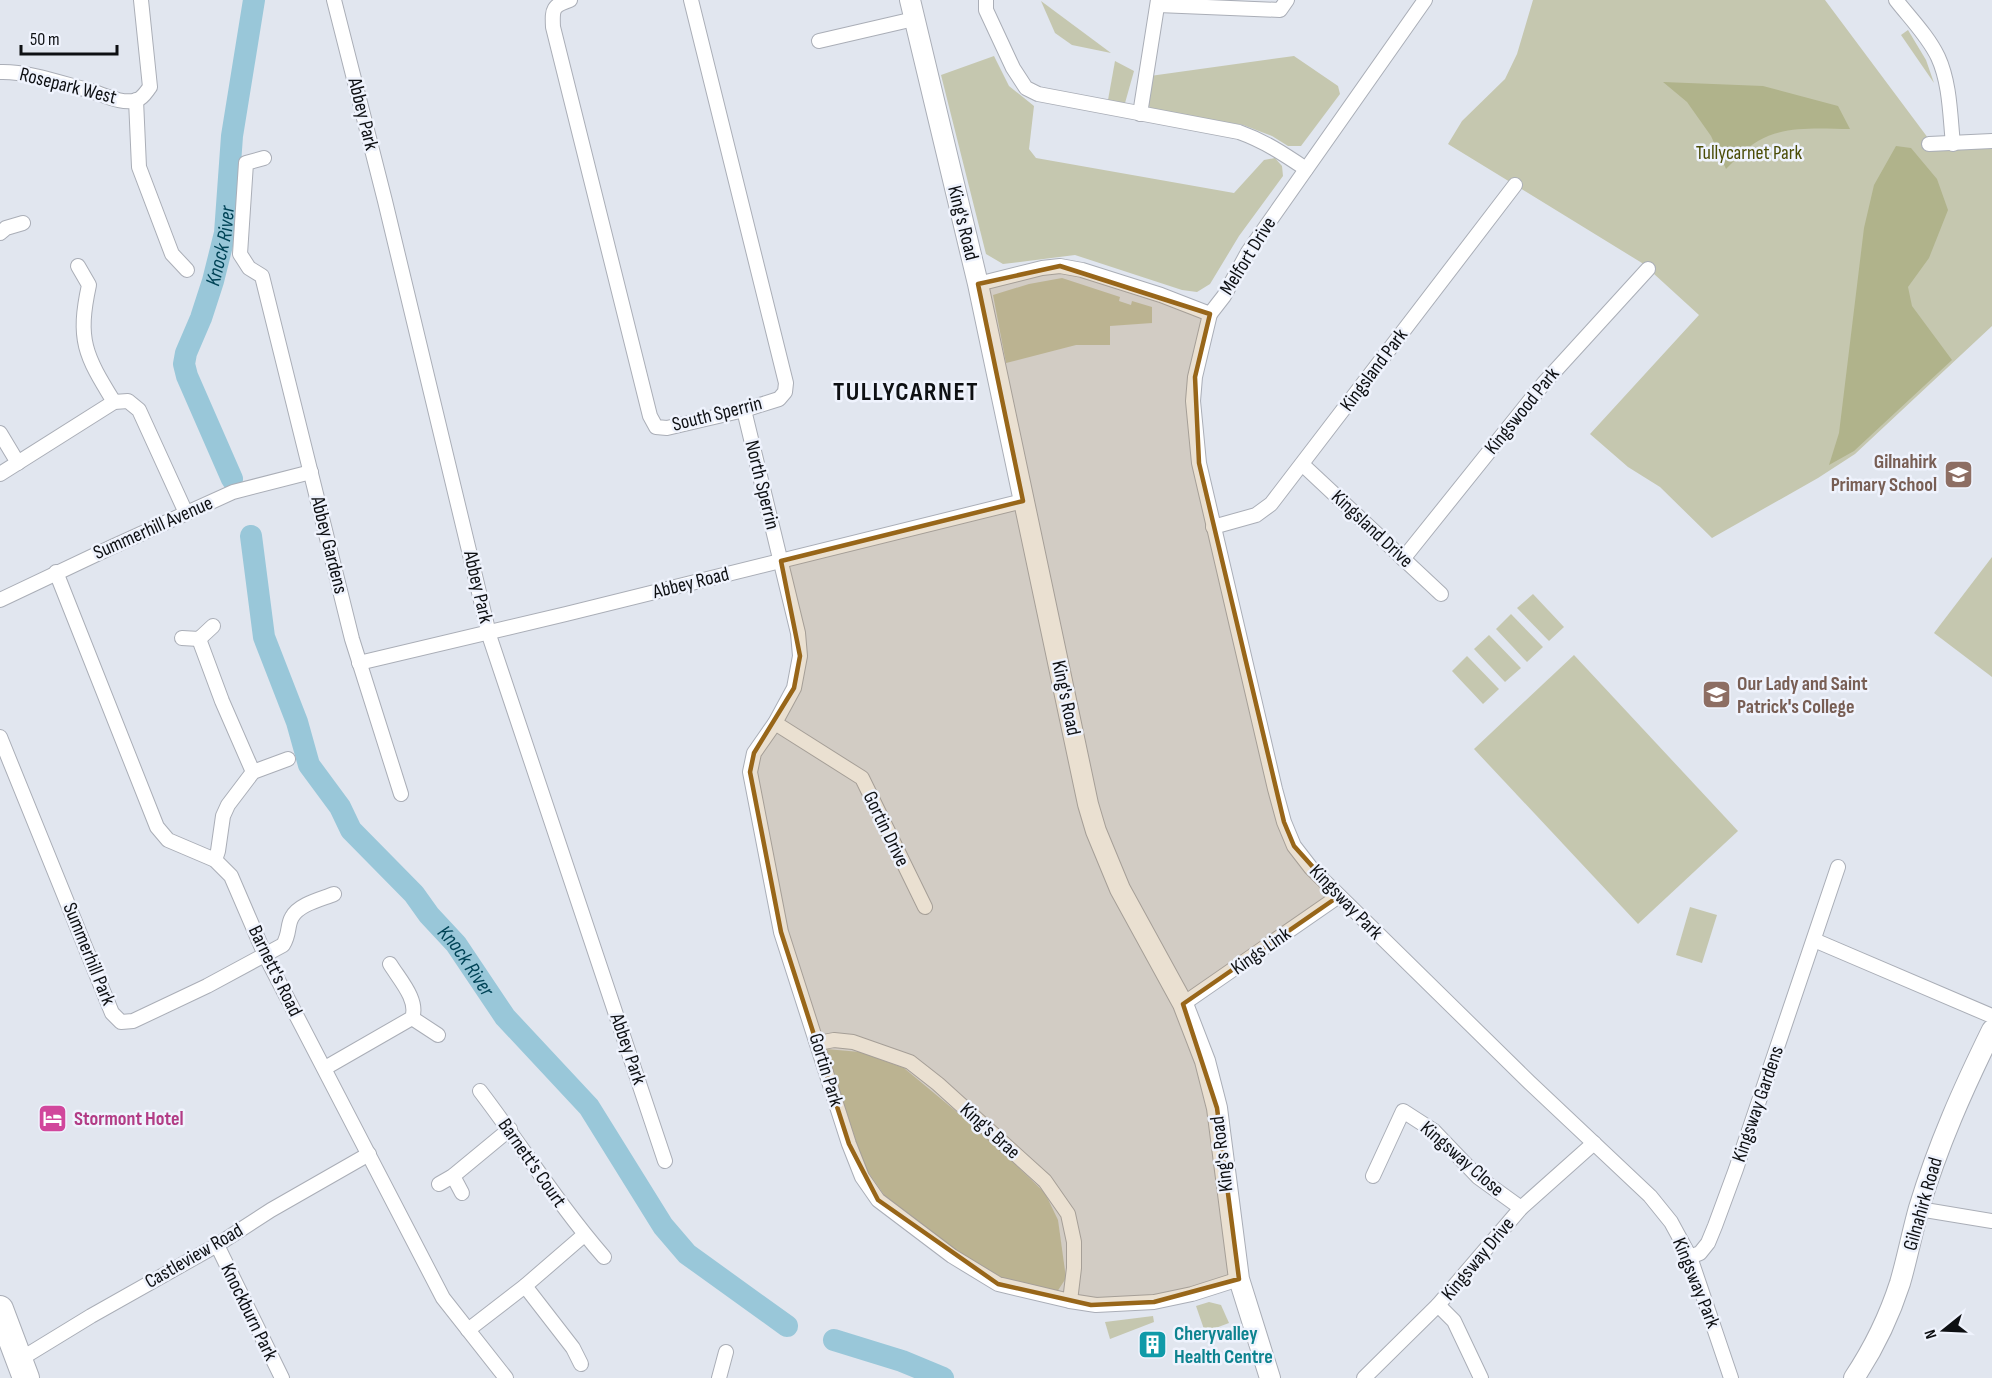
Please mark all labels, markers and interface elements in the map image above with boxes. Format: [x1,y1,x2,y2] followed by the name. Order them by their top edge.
[21,18,117,56] scale bar
[30,29,60,50] text: 50 m
[17,62,119,110] street label: Rosepark West
[342,74,384,153] street label: Abbey Park
[1696,141,1803,165] park label: Tullycarnet Park
[942,183,984,263] street label: King's Road
[200,204,240,288] water label: Knock River
[1215,213,1281,299] street label: Melfort Drive
[1335,324,1413,416] street label: Kingsland Park
[1480,362,1565,459] street label: Kingswood Park
[833,377,979,408] district label: TULLYCARNET
[670,391,764,437] street label: South Sperrin
[739,438,785,532] street label: North Sperrin
[1831,450,1938,497] place label: Gilnahirk Primary School
[1942,458,1974,490] school or university icon: Gilnahirk Primary School
[1326,485,1418,573] street label: Kingsland Drive
[90,491,216,565] street label: Summerhill Avenue
[305,493,353,596] street label: Abbey Gardens
[458,548,498,626] street label: Abbey Park
[650,562,732,604] street label: Abbey Road
[1046,658,1086,738] street label: King's Road
[1737,672,1868,719] place label: Our Lady and Saint Patrick's College
[1700,679,1732,711] school or university icon: Our Lady and Saint Patrick's College
[858,787,914,871] street label: Gortin Drive
[1304,859,1388,945] street label: Kingsway Park
[58,899,121,1009] street label: Summerhill Park
[432,920,500,1002] water label: Knock River
[243,922,307,1020] street label: Barnett's Road
[1227,922,1296,980] street label: Kings Link
[604,1009,651,1088] street label: Abbey Park
[804,1031,849,1110] street label: Gortin Park
[1727,1043,1789,1165] street label: Kingsway Gardens
[955,1098,1025,1164] street label: King's Brae
[37,1103,69,1135] hotel icon: Stormont Hotel
[74,1107,184,1131] place label: Stormont Hotel
[493,1114,571,1212] street label: Barnett's Court
[1205,1115,1239,1193] street label: King's Road
[1415,1116,1509,1202] street label: Kingsway Close
[1898,1155,1948,1253] street label: Gilnahirk Road
[1436,1213,1520,1305] street label: Kingsway Drive
[141,1218,247,1294] street label: Castleview Road
[1667,1234,1725,1332] street label: Kingsway Park
[215,1260,283,1365] street label: Knockburn Park
[1914,1300,1974,1360] north arrow
[1174,1322,1273,1369] place label: Cheryvalley Health Centre
[1921,1327,1942,1341] text: N
[1137,1329,1169,1361] building icon: Cheryvalley Health Centre

